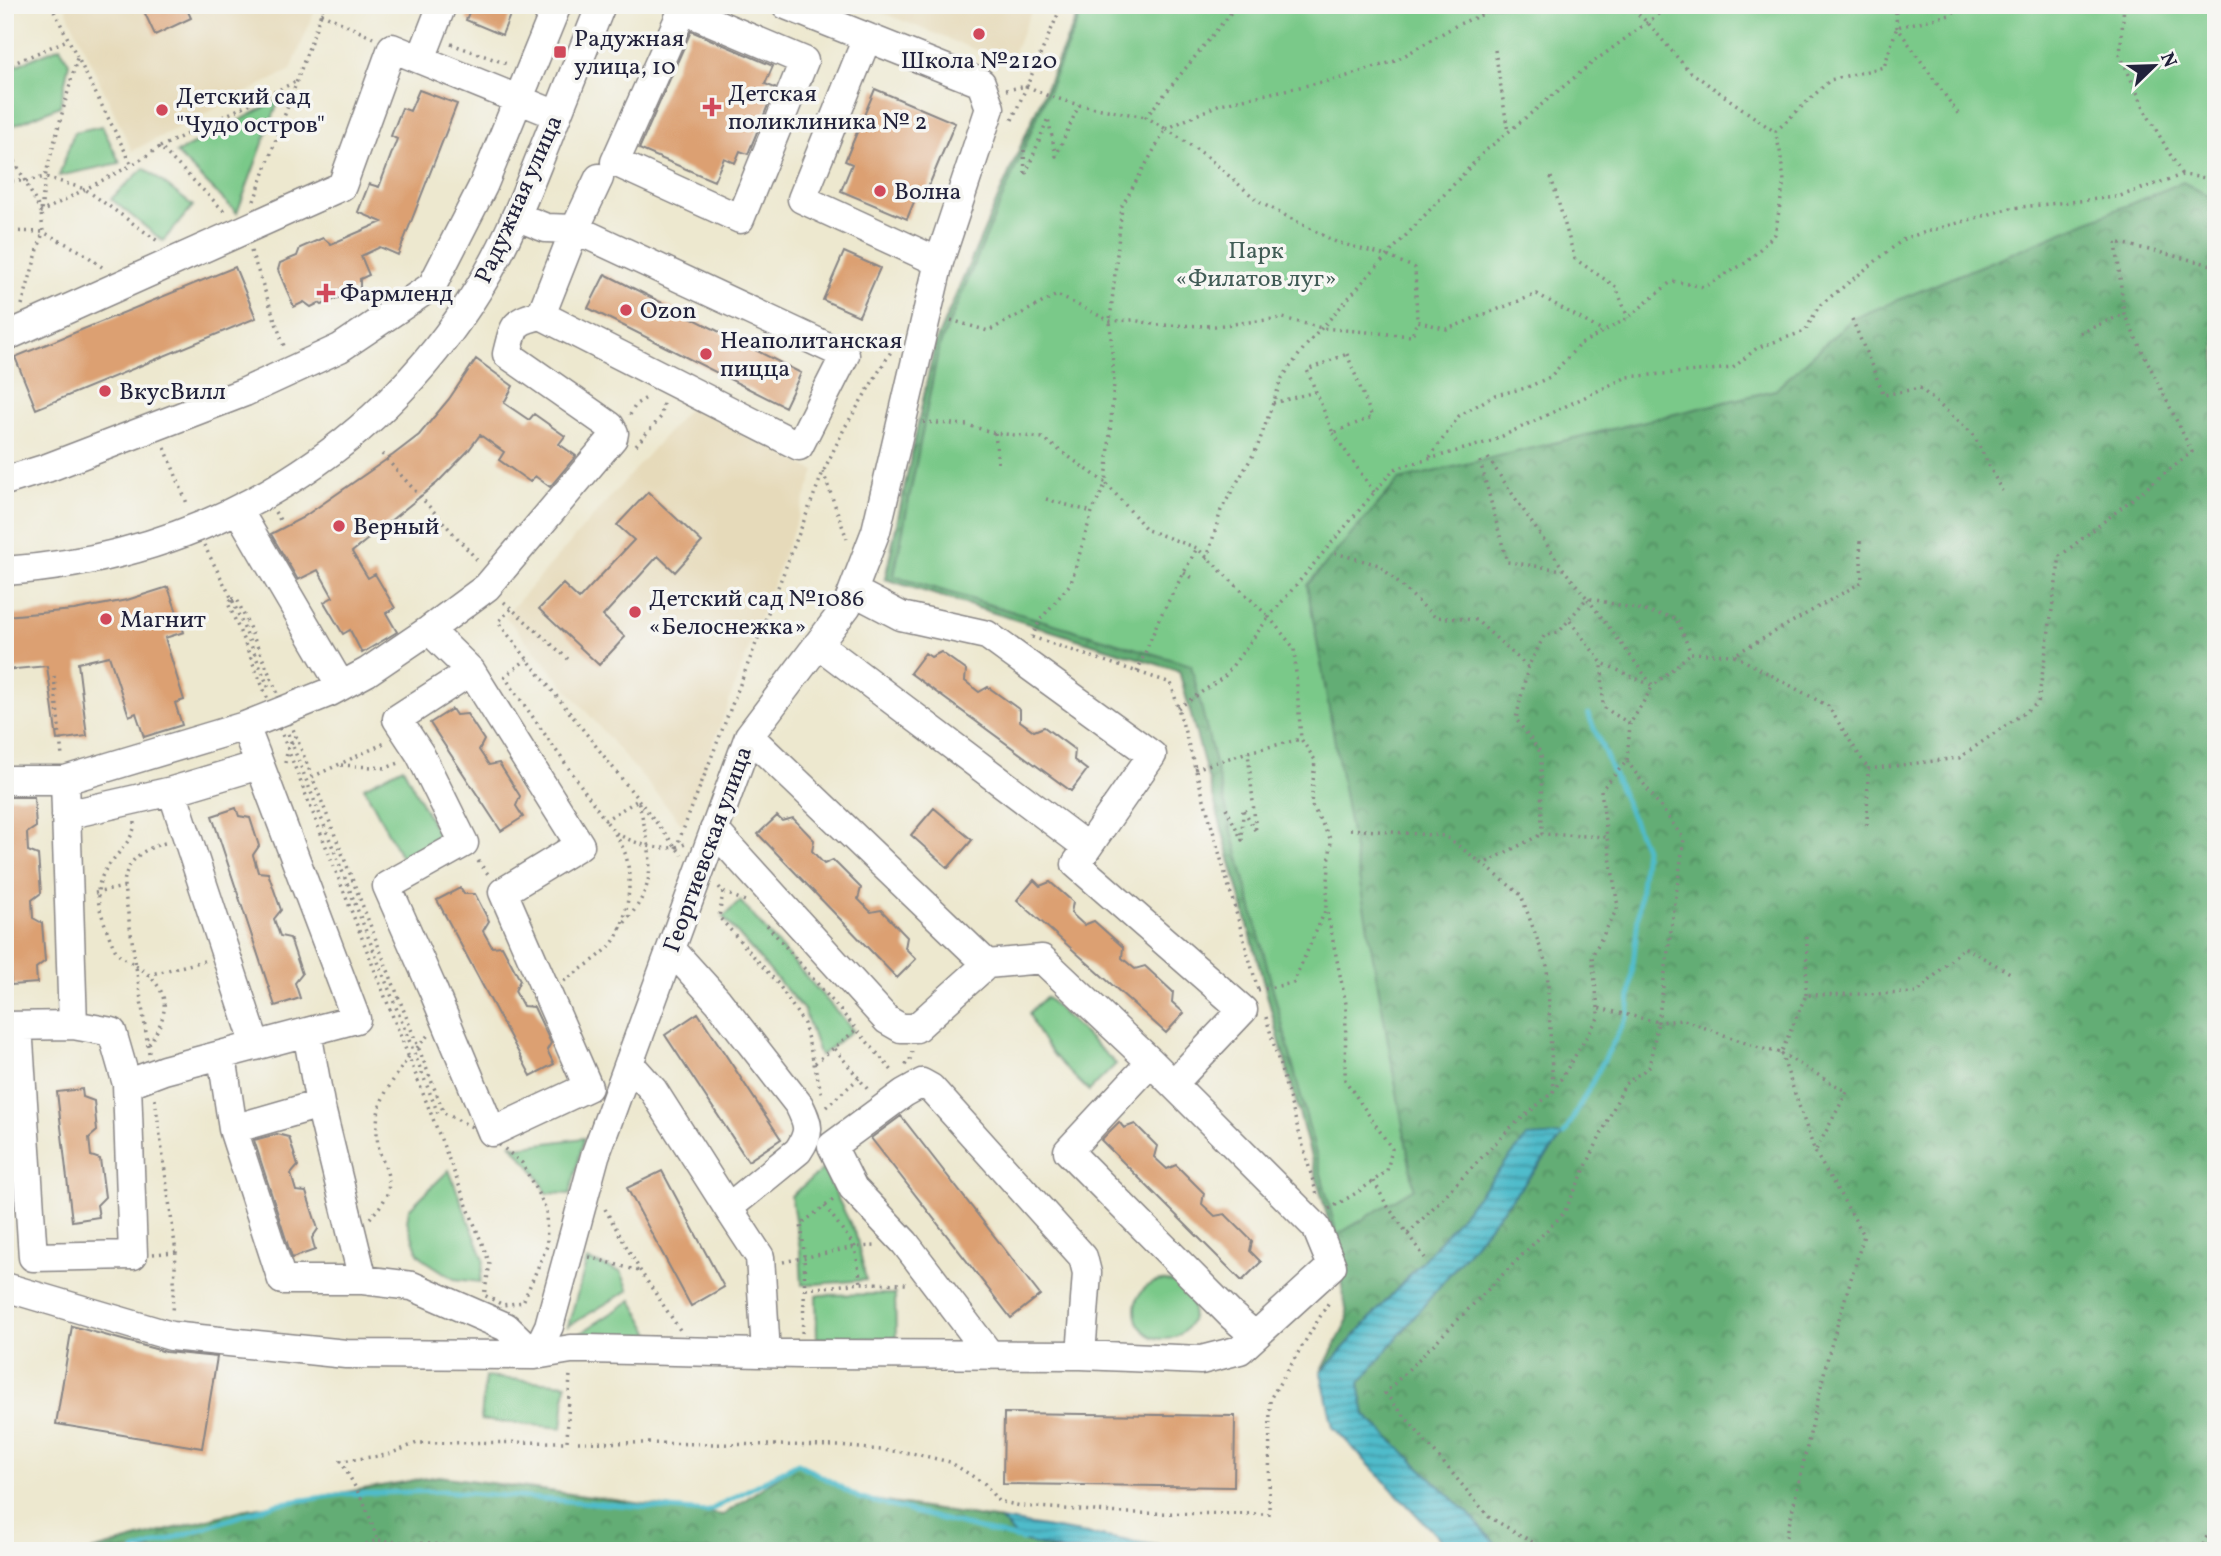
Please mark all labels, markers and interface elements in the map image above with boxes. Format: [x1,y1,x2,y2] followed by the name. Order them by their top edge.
[574,23,684,85] place label: Радужная улица, 10
[971,26,987,42] marker: Школа №2120
[2120,32,2190,102] north arrow
[552,44,568,60] marker: Радужная улица, 10
[901,45,1057,79] place label: Школа №2120
[2153,49,2183,72] text: N
[728,78,927,140] place label: Детская поликлиника № 2
[176,81,325,143] place label: Детский сад "Чудо остров"
[702,97,722,117] marker: Детская поликлиника № 2
[154,102,170,118] marker: Детский сад "Чудо остров"
[467,110,572,290] street label: Радужная улица
[894,176,961,210] place label: Волна
[872,183,888,199] marker: Волна
[1176,235,1336,297] park label: Парк «Филатов луг»
[340,278,453,312] place label: Фармленд
[318,285,334,301] marker: Фармленд
[640,295,697,329] place label: Ozon
[618,302,634,318] marker: Ozon
[720,325,902,387] place label: Неаполитанская пицца
[698,346,714,362] marker: Неаполитанская пицца
[119,376,226,410] place label: ВкусВилл
[97,383,113,399] marker: ВкусВилл
[353,511,439,545] place label: Верный
[331,518,347,534] marker: Верный
[649,583,864,645] place label: Детский сад №1086 «Белоснежка»
[120,604,206,638] place label: Магнит
[627,604,643,620] marker: Детский сад №1086 «Белоснежка»
[98,611,114,627] marker: Магнит
[656,742,762,958] street label: Георгиевская улица

